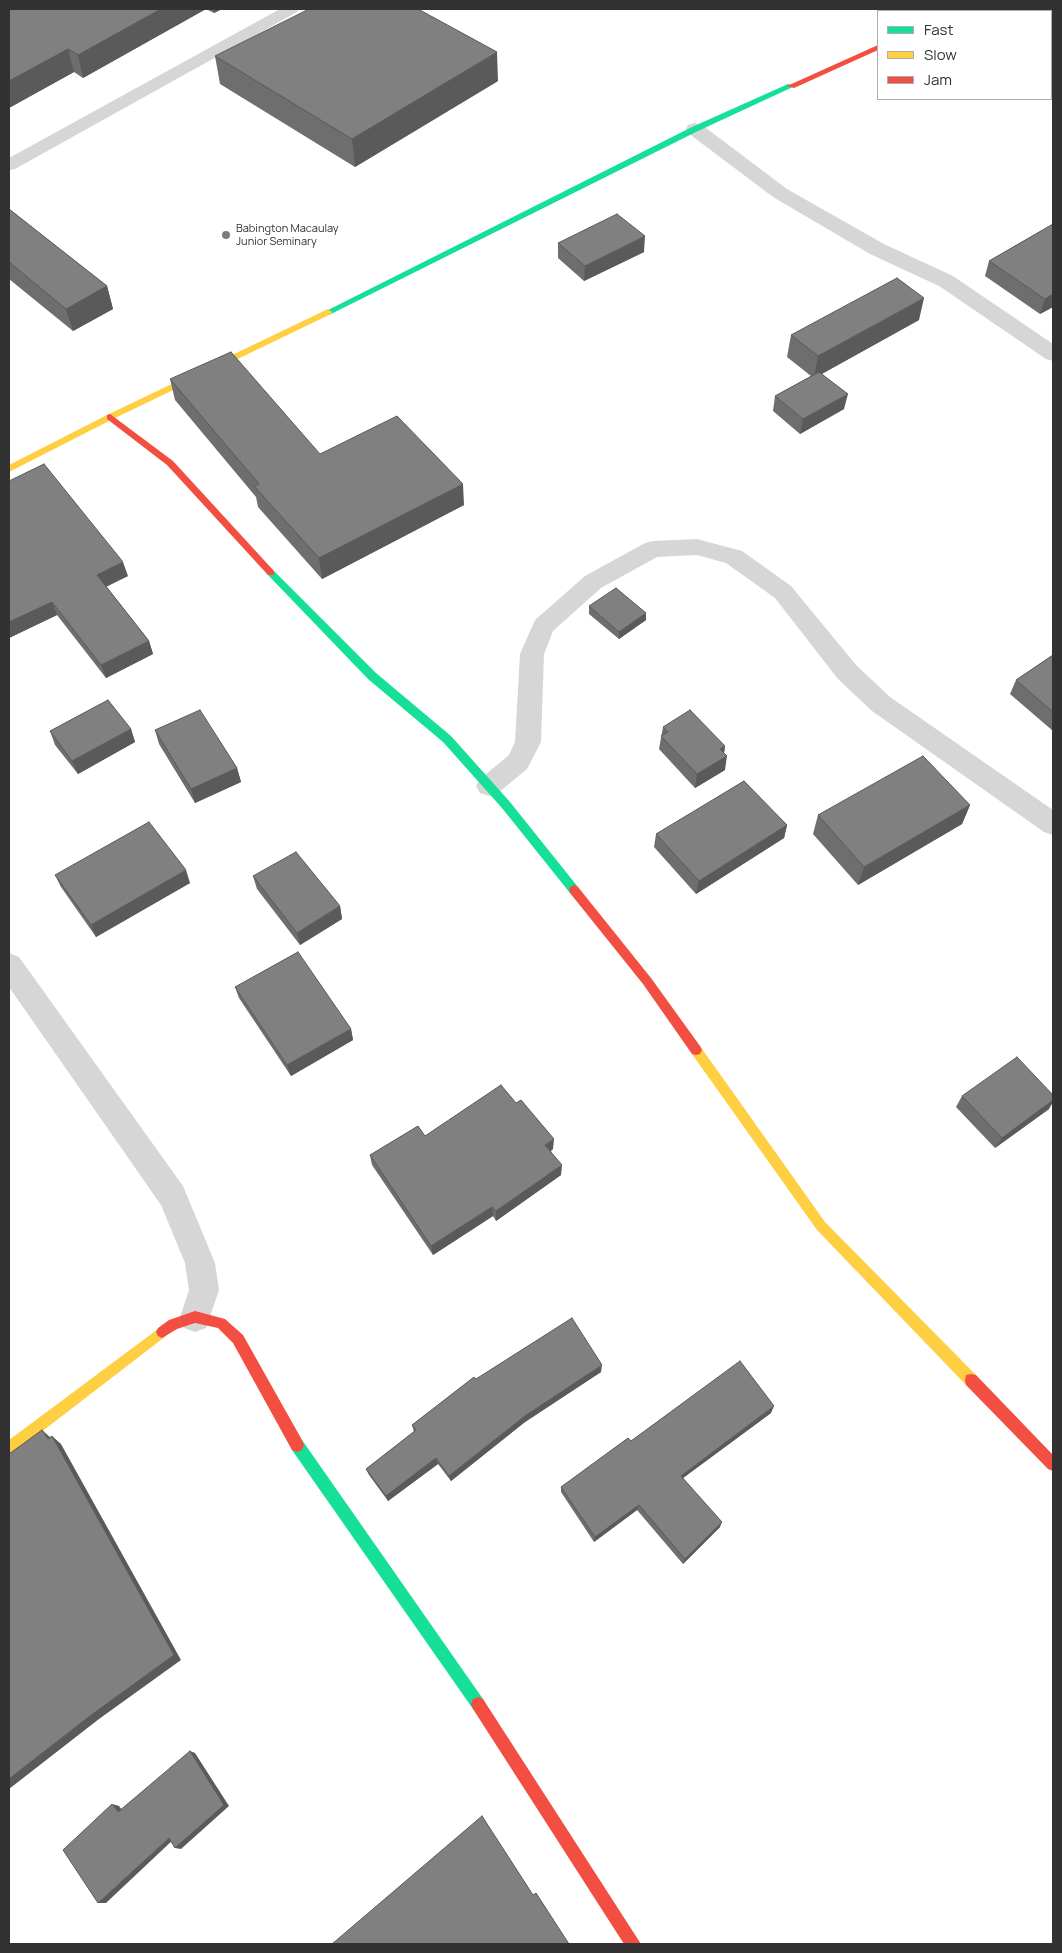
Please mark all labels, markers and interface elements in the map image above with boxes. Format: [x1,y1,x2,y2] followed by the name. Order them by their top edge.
[877,10,1052,100] legend
[924,19,953,40] text: Fast
[924,44,957,65] text: Slow
[924,69,952,90] text: Jam
[236,222,339,248] place label: Babington Macaulay Junior Seminary
[220,229,232,241] marker: Babington Macaulay Junior Seminary

